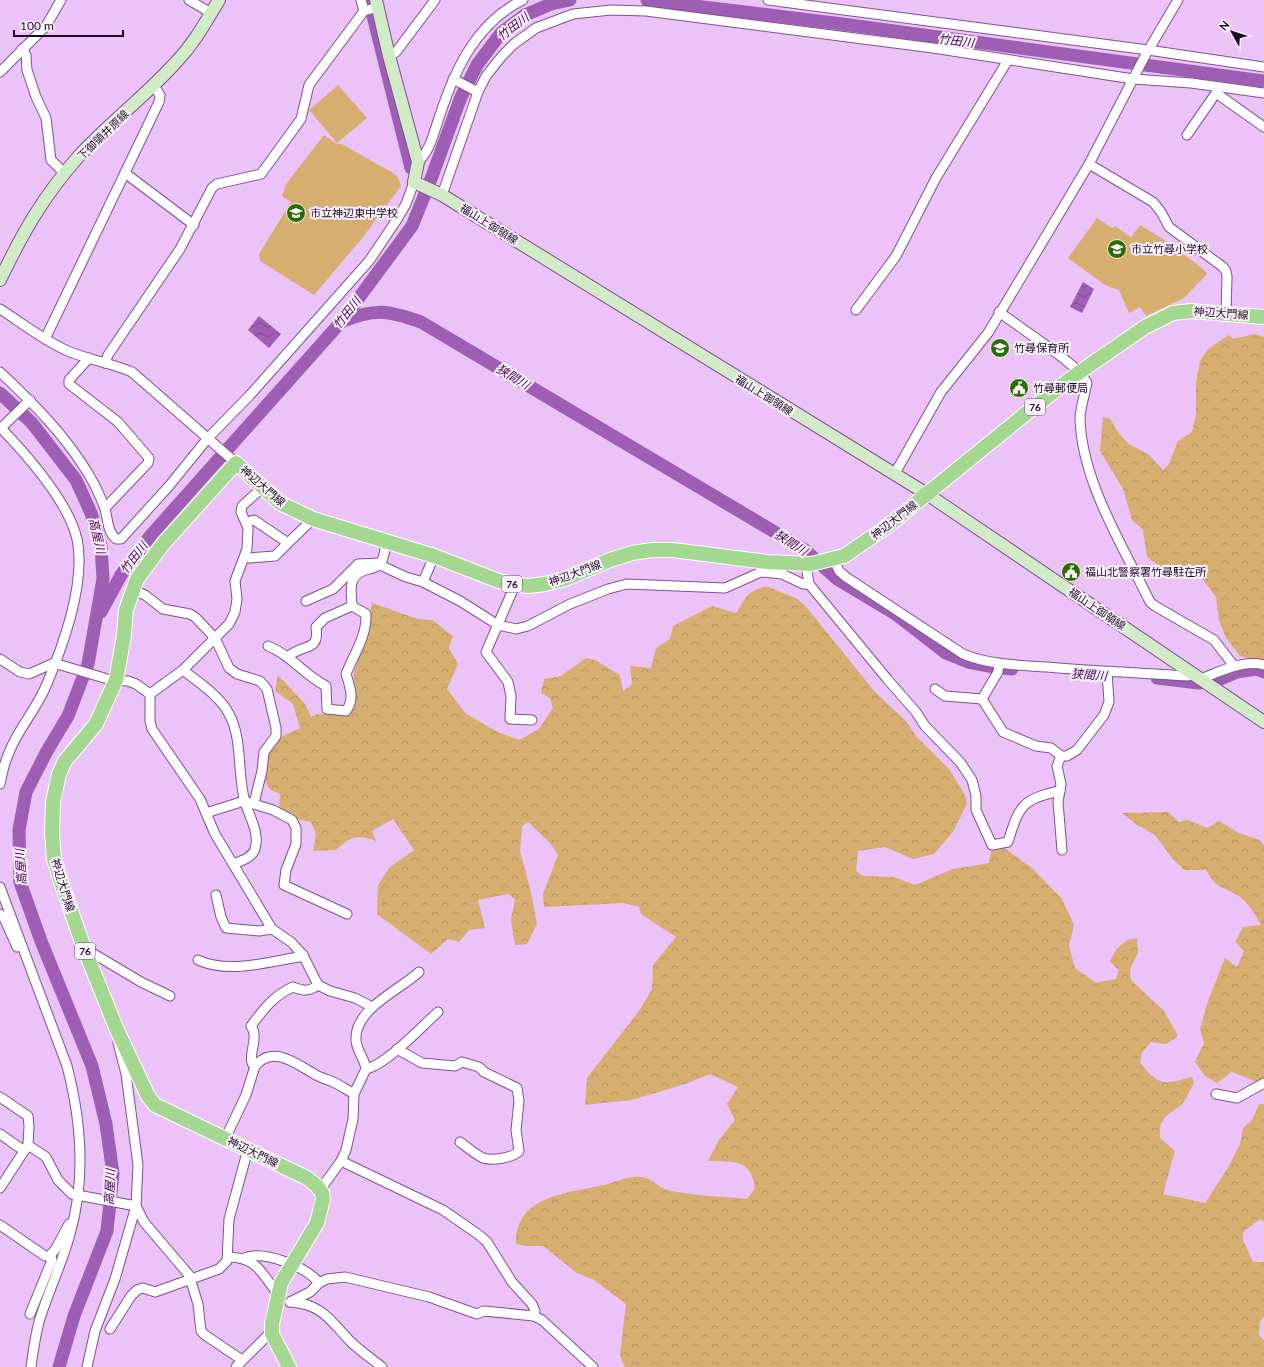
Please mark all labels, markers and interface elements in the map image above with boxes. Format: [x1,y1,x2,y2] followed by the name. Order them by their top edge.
[494,8,533,44] water label: 竹田川
[14,12,123,38] scale bar
[1212,12,1252,52] north arrow
[20,18,54,33] text: 100 m
[1216,18,1232,33] text: N
[937,31,977,50] water label: 竹田川
[74,107,131,162] street label: 下御領井原線
[458,201,521,247] street label: 福山上御領線
[285,202,307,224] school or university icon: 市立神辺東中学校
[310,206,398,219] place label: 市立神辺東中学校
[1106,238,1128,260] school or university icon: 市立竹尋小学校
[1131,242,1208,255] place label: 市立竹尋小学校
[330,292,365,331] water label: 竹田川
[1193,304,1249,321] street label: 神辺大門線
[989,337,1011,359] school or university icon: 竹尋保育所
[1014,341,1070,354] place label: 竹尋保育所
[494,361,534,393] water label: 狭間川
[733,372,796,418] street label: 福山上御領線
[1008,377,1030,399] public building icon: 竹尋郵便局
[1033,381,1088,394] place label: 竹尋郵便局
[1025,399,1045,415] road number: 76
[238,463,288,509] street label: 神辺大門線
[868,498,919,542] street label: 神辺大門線
[86,517,109,557] water label: 高屋川
[772,526,812,560] water label: 狭間川
[117,537,152,577] water label: 竹田川
[547,557,603,588] street label: 神辺大門線
[1060,561,1082,583] public building icon: 福山北警察署竹尋駐在所
[1085,565,1207,578] place label: 福山北警察署竹尋駐在所
[502,576,522,592] road number: 76
[1066,585,1128,632] street label: 福山上御領線
[1071,666,1110,683] water label: 狭間川
[12,847,29,886] water label: 高屋川
[49,857,78,913] street label: 神辺大門線
[75,943,95,959] road number: 76
[226,1134,281,1169] street label: 神辺大門線
[101,1167,118,1205] water label: 高屋川

